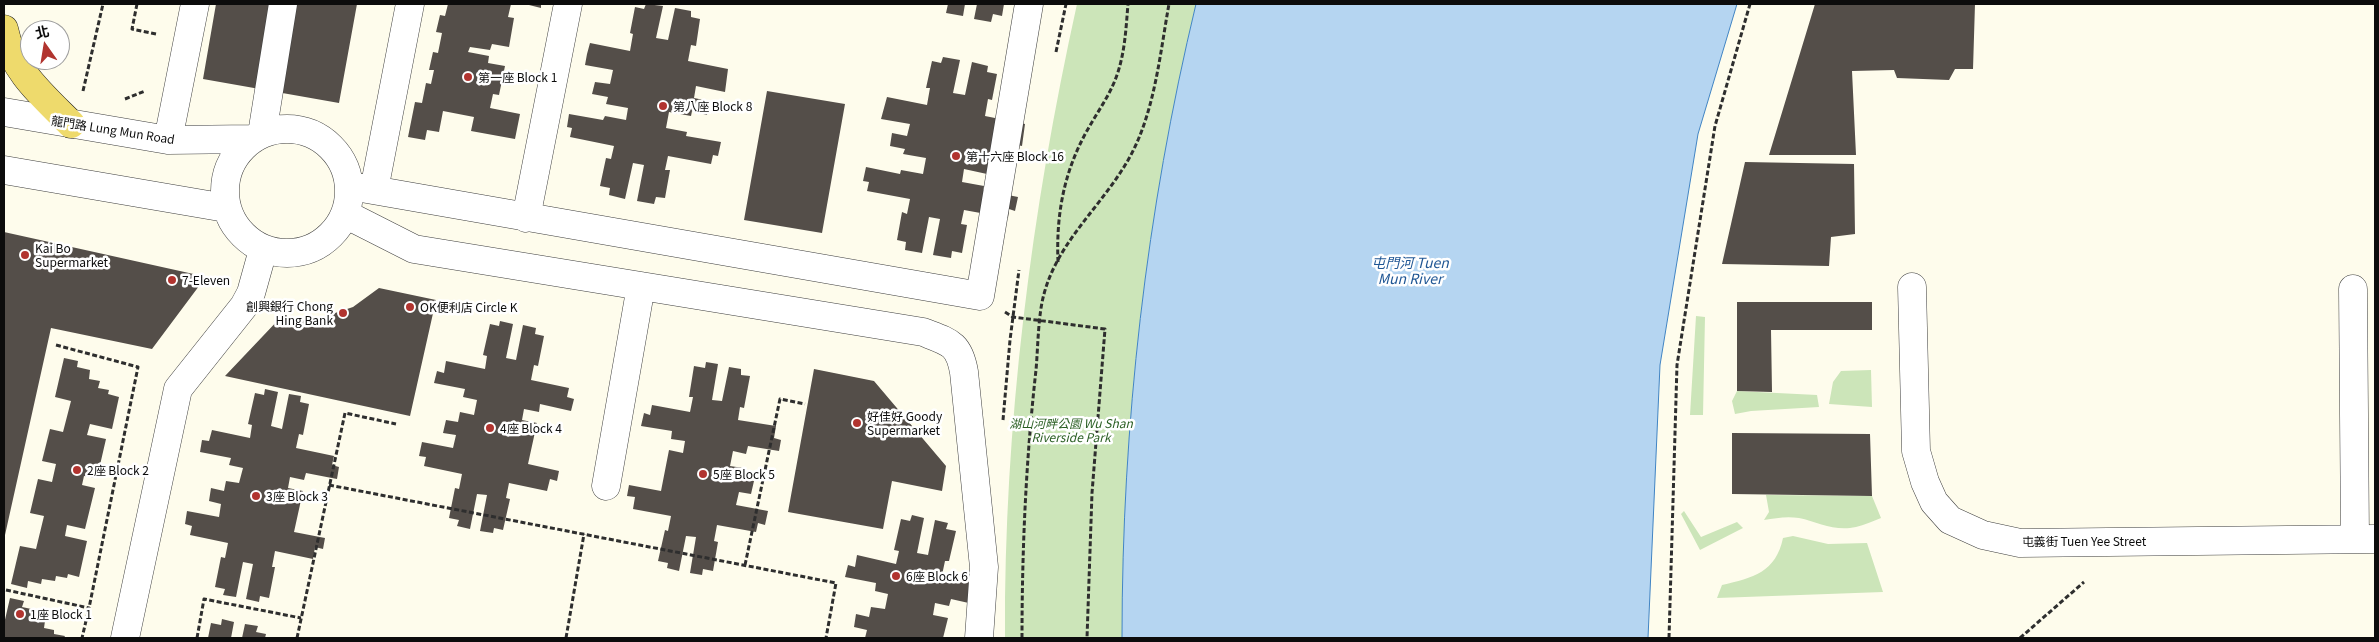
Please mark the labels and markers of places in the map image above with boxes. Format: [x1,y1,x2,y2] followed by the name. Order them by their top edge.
[478,70,557,84] place label: 第一座 Block 1
[462,71,474,83] marker: 第一座 Block 1
[673,99,752,113] place label: 第八座 Block 8
[657,100,669,112] marker: 第八座 Block 8
[966,149,1064,163] place label: 第十六座 Block 16
[950,150,962,162] marker: 第十六座 Block 16
[35,241,108,269] place label: Kai Bo Supermarket
[19,249,31,261] marker: Kai Bo Supermarket
[182,273,230,287] place label: 7-Eleven
[166,274,178,286] marker: 7-Eleven
[246,299,333,327] place label: 創興銀行 Chong Hing Bank
[420,300,517,314] place label: OK便利店 Circle K
[404,301,416,313] marker: OK便利店 Circle K
[337,307,349,319] marker: 創興銀行 Chong Hing Bank
[867,409,942,437] place label: 好佳好 Goody Supermarket
[851,417,863,429] marker: 好佳好 Goody Supermarket
[500,421,562,435] place label: 4座 Block 4
[484,422,496,434] marker: 4座 Block 4
[87,463,149,477] place label: 2座 Block 2
[71,464,83,476] marker: 2座 Block 2
[713,467,775,481] place label: 5座 Block 5
[697,468,709,480] marker: 5座 Block 5
[266,489,328,503] place label: 3座 Block 3
[250,490,262,502] marker: 3座 Block 3
[906,569,968,583] place label: 6座 Block 6
[890,570,902,582] marker: 6座 Block 6
[30,607,92,621] place label: 1座 Block 1
[14,608,26,620] marker: 1座 Block 1

